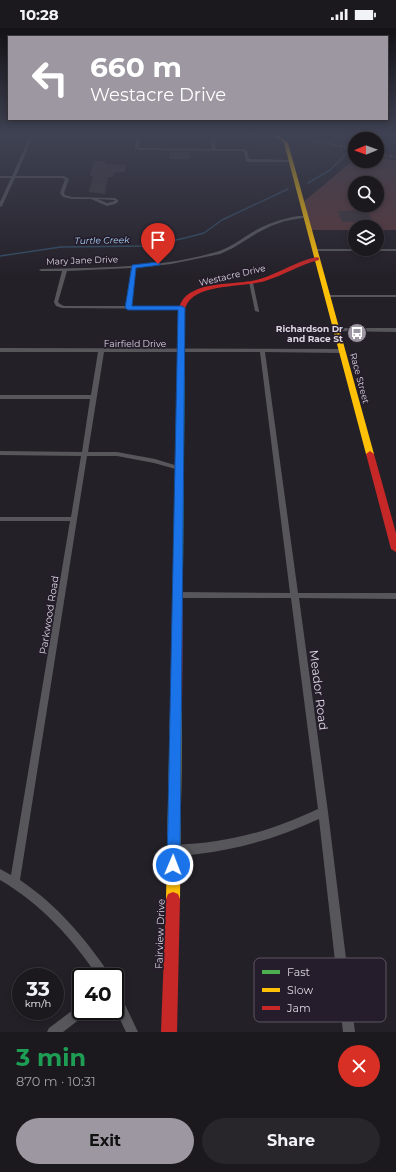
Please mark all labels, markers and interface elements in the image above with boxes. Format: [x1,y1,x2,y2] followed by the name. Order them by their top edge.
[20,5,59,24] text: 10:28
[90,50,182,84] text: 660 m
[24,52,76,104] icon: left
[90,84,226,106] text: Westacre Drive
[348,132,384,168] north arrow
[348,132,384,256] map controls
[348,176,384,212] button: search
[348,220,384,256] button: layers
[141,223,175,264] pin
[147,229,169,251] icon: arrive
[74,234,130,246] water label: Turtle Creek
[46,253,119,267] street label: Mary Jane Drive
[198,262,267,288] street label: Westacre Drive
[346,322,368,344] bus stop icon: Richardson Dr and Race St
[276,323,343,344] place label: Richardson Dr and Race St
[104,338,167,349] street label: Fairfield Drive
[348,352,372,405] street label: Race Street
[36,575,62,655] street label: Parkwood Road
[307,649,331,731] street label: Meador Road
[152,844,194,886] position arrow
[152,899,168,969] street label: Fairview Drive
[254,958,386,1022] legend
[287,965,311,979] text: Fast
[72,968,124,1020] speed limit sign: 40
[26,977,50,1001] text: 33
[287,983,313,997] text: Slow
[25,997,51,1010] text: km/h
[286,1001,311,1015] text: Jam
[16,1043,86,1072] text: 3 min
[338,1045,380,1087] button: close
[16,1073,96,1089] text: 870 m · 10:31
[16,1118,194,1164] button: Exit
[202,1118,380,1164] button: Share

